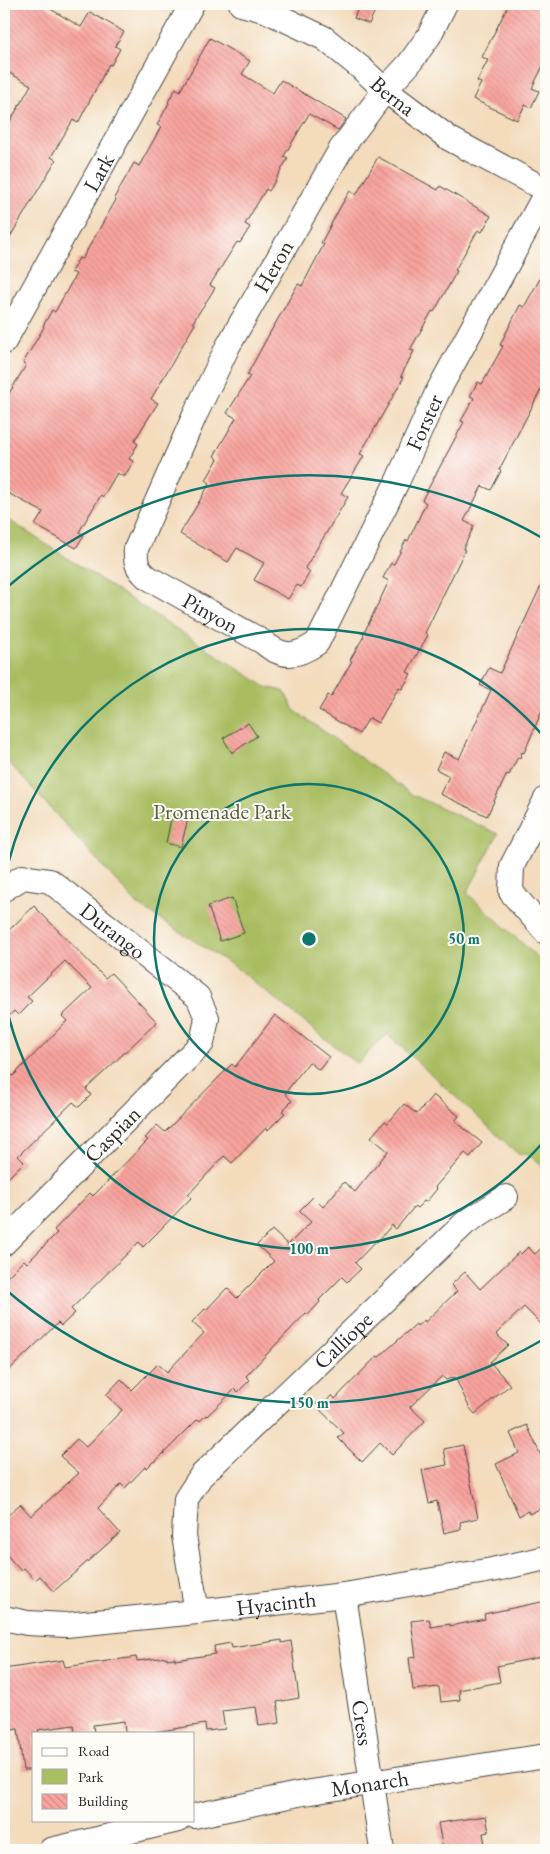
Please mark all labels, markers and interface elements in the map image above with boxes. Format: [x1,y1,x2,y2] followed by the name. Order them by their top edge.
[364,70,421,123] street label: Berna
[77,148,121,197] street label: Lark
[247,234,300,298] street label: Heron
[399,389,450,455] street label: Forster
[177,586,244,641] street label: Pinyon
[153,797,292,826] park label: Promenade Park
[74,896,152,966] street label: Durango
[448,929,480,948] text: 50 m
[300,930,318,948] centre of rings
[78,1100,147,1169] street label: Caspian
[289,1239,329,1258] text: 100 m
[307,1305,379,1376] street label: Calliope
[289,1393,329,1412] text: 150 m
[235,1584,318,1622] street label: Hyacinth
[345,1698,380,1747] street label: Cress
[32,1732,195,1822] legend
[78,1741,110,1760] text: Road
[329,1763,411,1804] street label: Monarch
[78,1767,105,1786] text: Park
[78,1791,128,1810] text: Building

